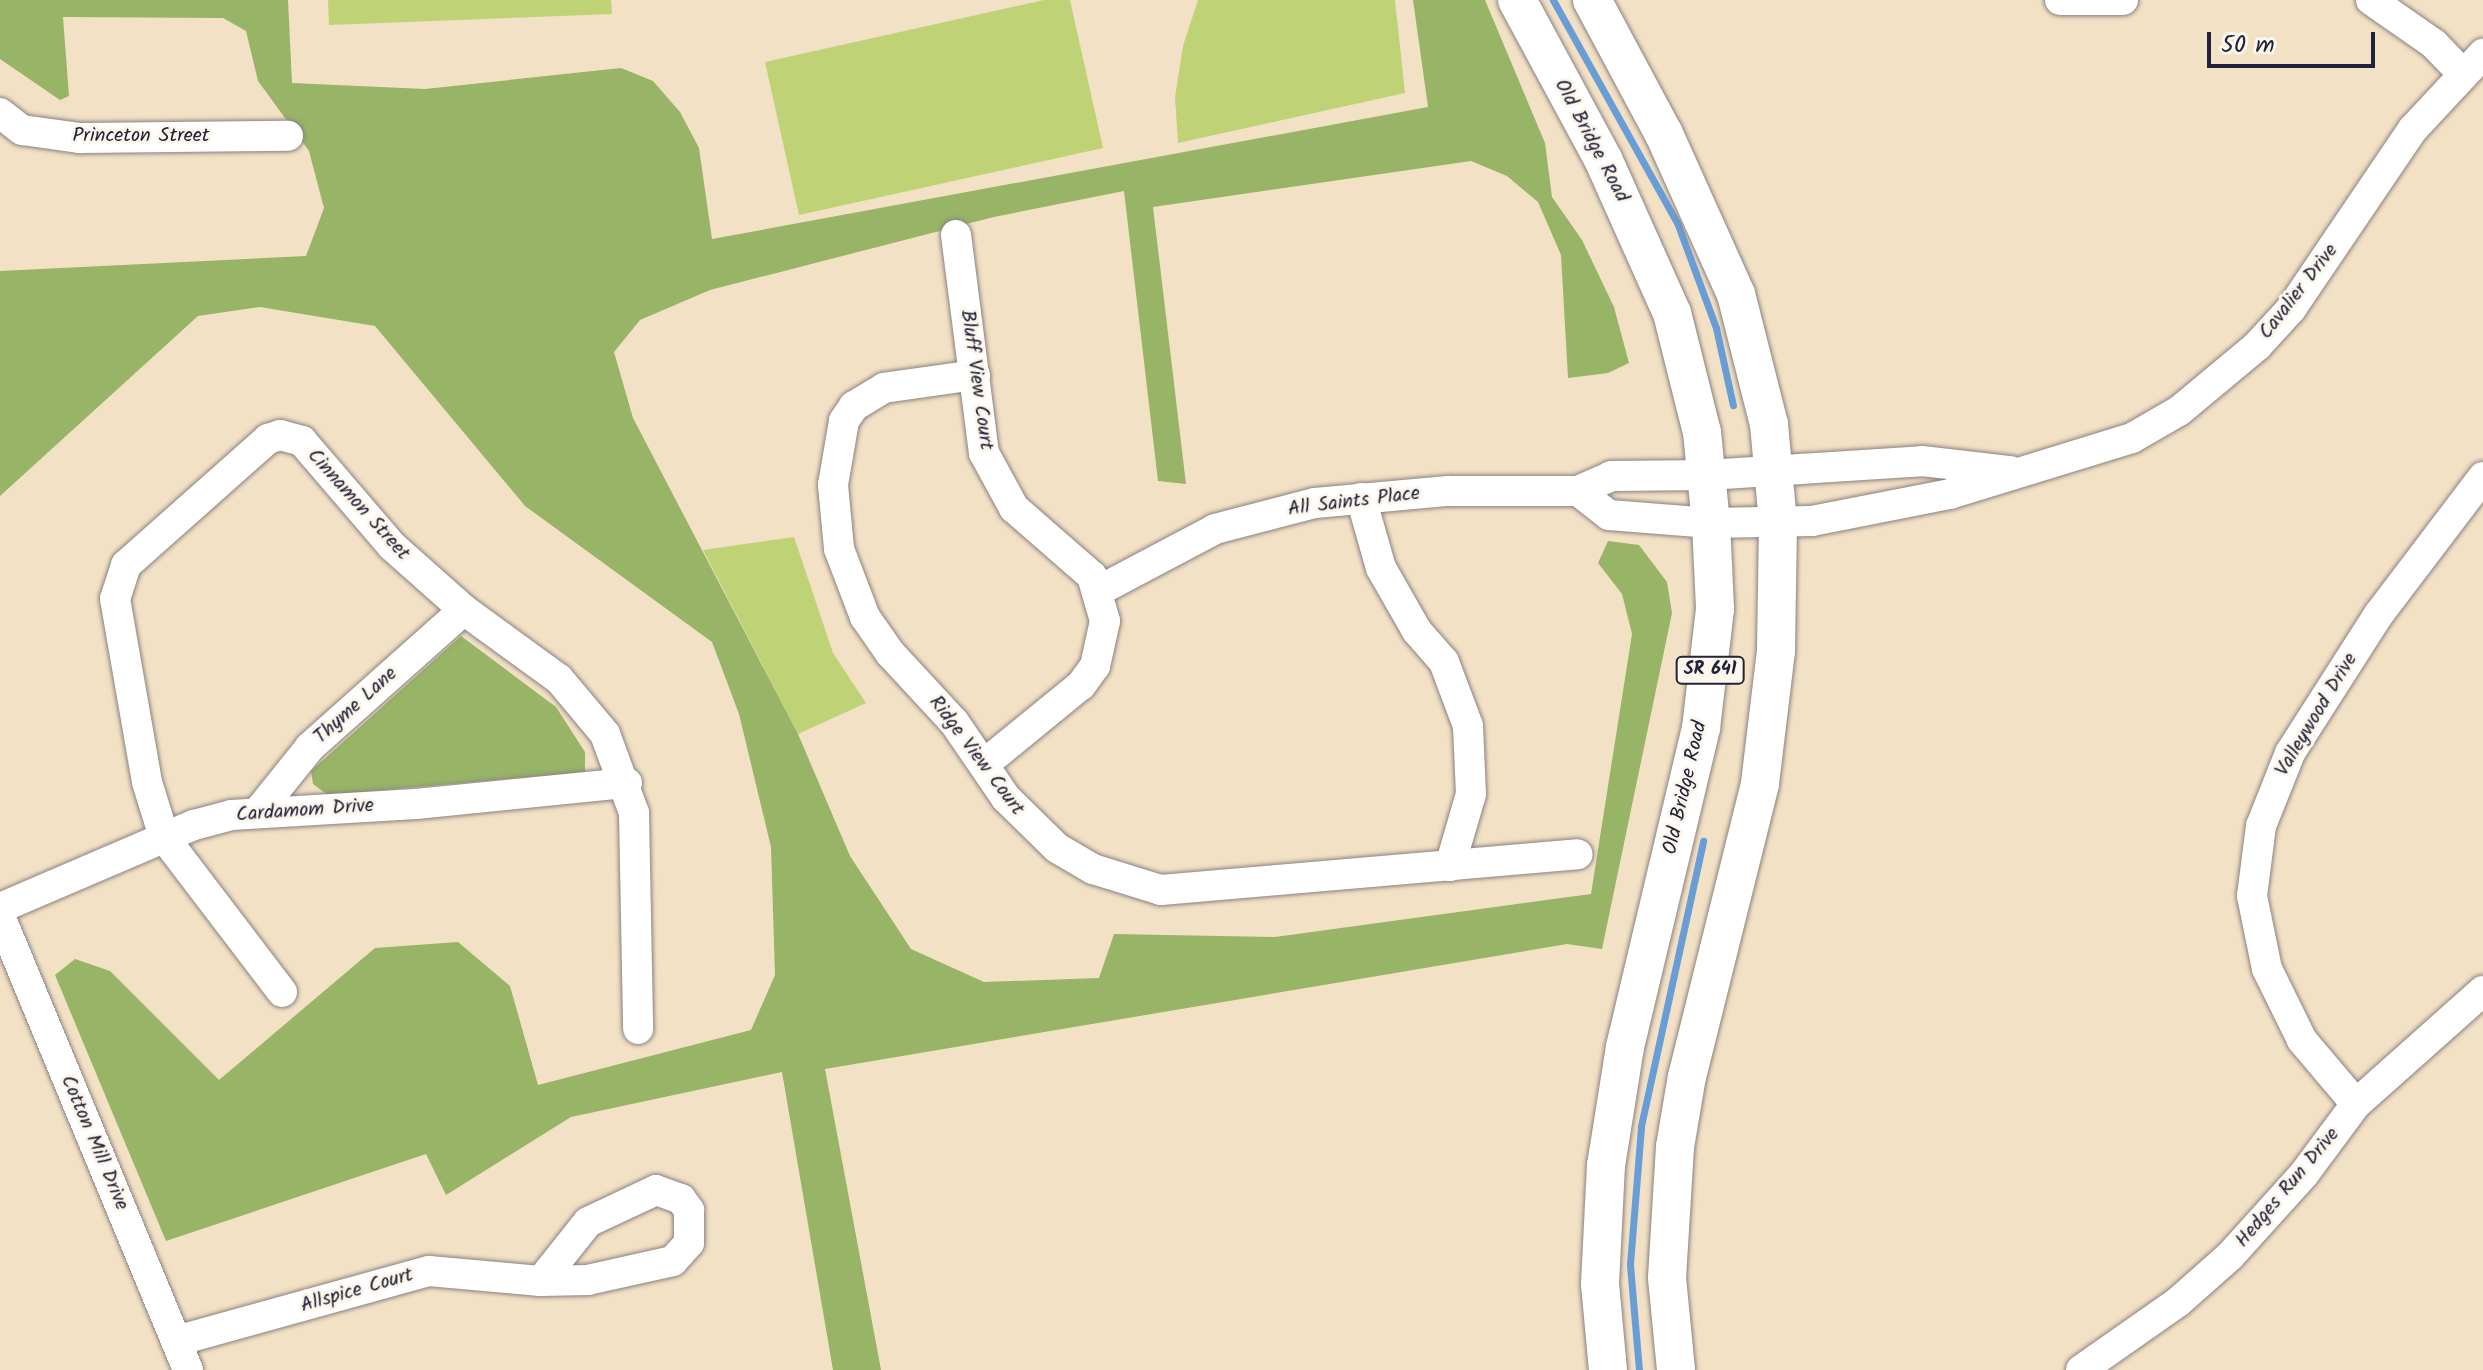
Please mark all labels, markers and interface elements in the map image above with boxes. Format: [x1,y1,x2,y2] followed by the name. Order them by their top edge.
[2211,16,2379,66] scale bar
[2221,26,2275,65] text: 50 m
[1549,75,1633,207] street label: Old Bridge Road
[73,124,209,148] street label: Princeton Street
[2254,240,2344,344] street label: Cavalier Drive
[954,308,998,452] street label: Bluff View Court
[302,444,414,566] street label: Cinnamon Street
[1287,482,1421,522] street label: All Saints Place
[2271,649,2363,781] street label: Valleywood Drive
[1674,656,1746,684] road number: SR 641
[309,662,403,750] street label: Thyme Lane
[923,691,1029,821] street label: Ridge View Court
[1659,719,1713,857] street label: Old Bridge Road
[235,794,375,828] street label: Cardamom Drive
[55,1072,133,1214] street label: Cotton Mill Drive
[2231,1123,2345,1253] street label: Hedges Run Drive
[298,1264,416,1318] street label: Allspice Court

